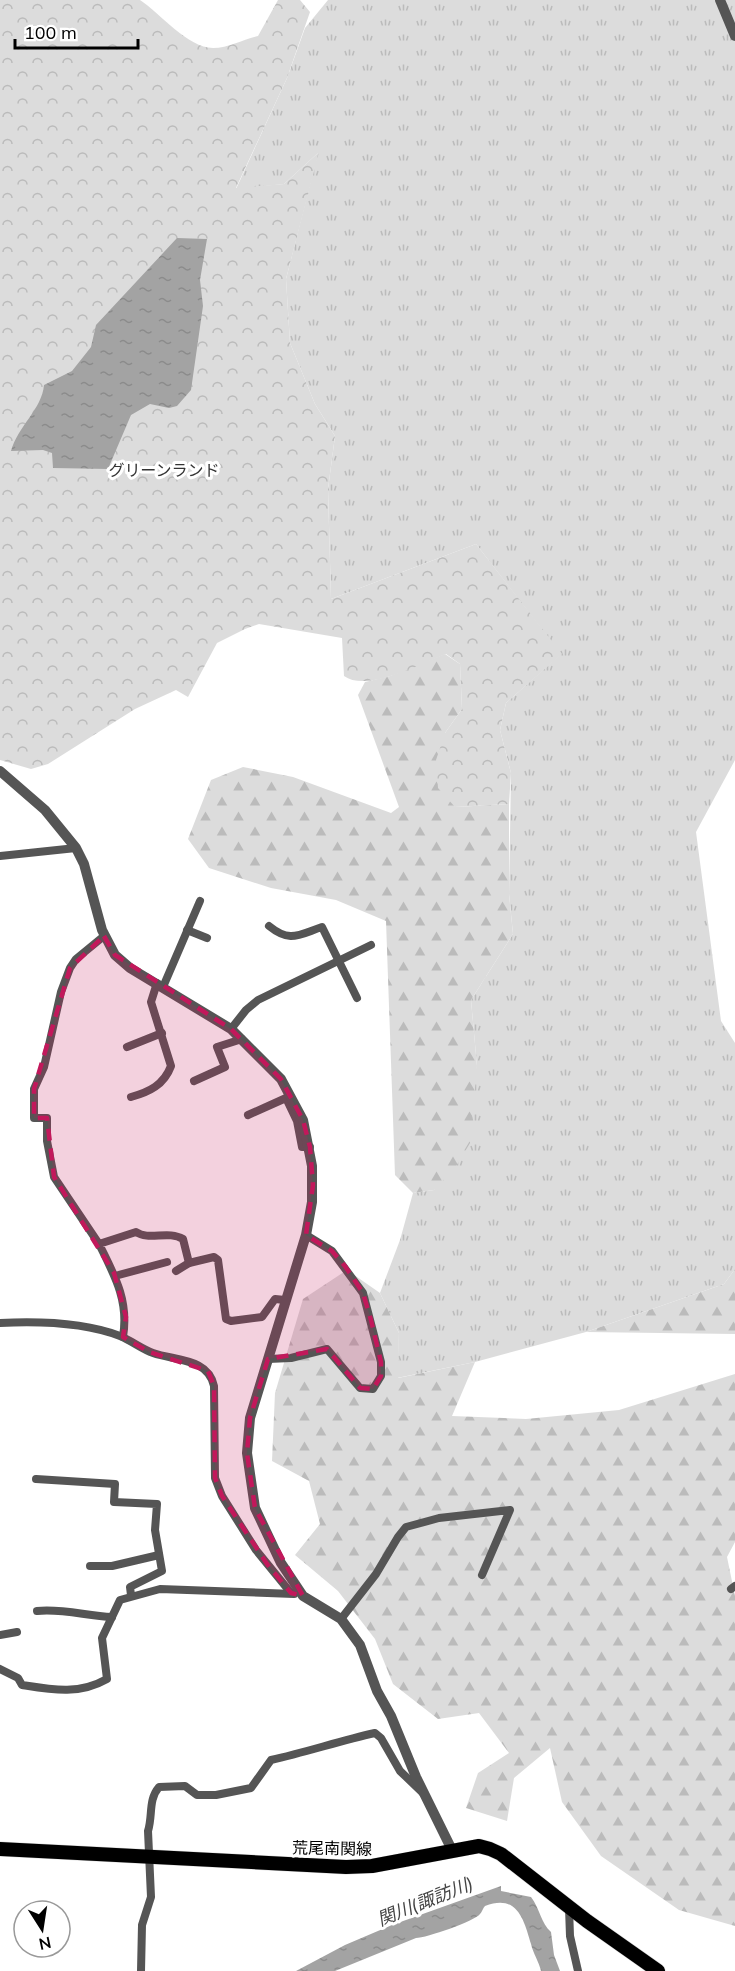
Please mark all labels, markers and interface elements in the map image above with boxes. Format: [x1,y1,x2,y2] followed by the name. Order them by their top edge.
[15,12,138,50] scale bar
[24,21,77,44] text: 100 m
[108,460,220,480] park label: グリーンランド
[292,1837,372,1859] street label: 荒尾南関線
[374,1871,476,1931] water label: 関川(諏訪川)
[12,1899,72,1959] north arrow
[37,1933,53,1955] text: N

